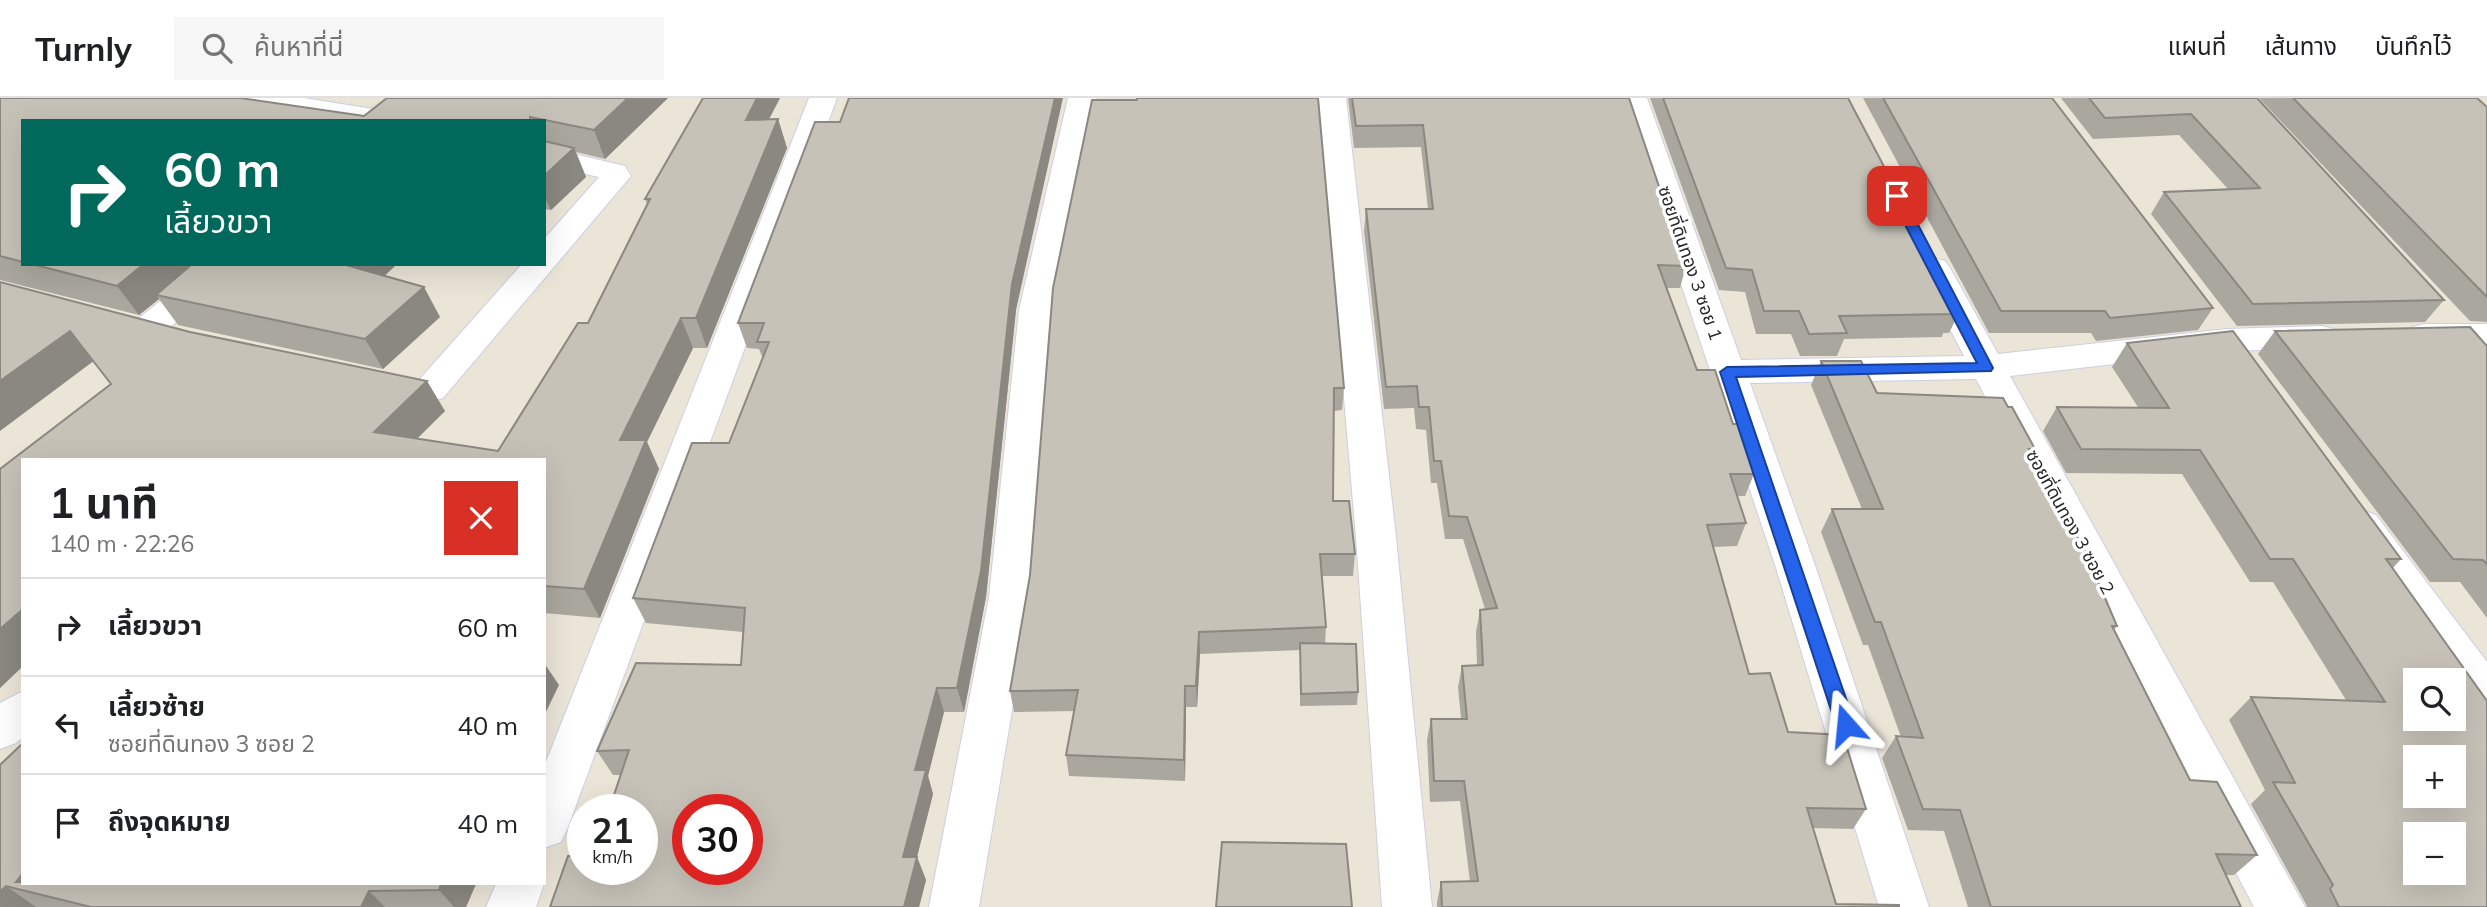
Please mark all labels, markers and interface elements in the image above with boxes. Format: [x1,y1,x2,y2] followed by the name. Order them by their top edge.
[174,17,664,80] search box
[35,28,132,69] text: Turnly
[198,29,236,67] icon: search
[254,30,344,63] text: ค้นหาที่นี่
[2168,31,2226,61] text: แผนที่
[2264,31,2337,61] text: เส้นทาง
[2375,31,2452,61] text: บันทึกไว้
[164,138,280,199] text: 60 m
[49,147,140,238] icon: right
[1867,166,1927,226] pin
[1878,177,1916,215] icon: arrive
[1653,182,1729,343] street label: ซอยที่ดินทอง 3 ซอย 1
[164,201,272,241] text: เลี้ยวขวา
[2021,445,2121,598] street label: ซอยที่ดินทอง 3 ซอย 2
[49,476,158,529] text: 1 นาที
[444,481,518,555] button: close
[49,529,194,558] text: 140 m · 22:26
[49,608,87,646] icon: right
[108,609,202,642] text: เลี้ยวขวา
[457,611,518,644] text: 60 m
[2403,668,2466,885] map controls
[2403,668,2466,731] button: search
[1809,688,1883,762] position arrow
[108,690,205,723] text: เลี้ยวซ้าย
[49,706,87,744] icon: left
[457,709,518,742] text: 40 m
[108,729,315,758] text: ซอยที่ดินทอง 3 ซอย 2
[2403,745,2466,808] button: +
[672,794,763,885] speed limit sign: 30
[49,804,87,842] icon: arrive
[108,805,231,838] text: ถึงจุดหมาย
[457,807,518,840] text: 40 m
[591,808,634,852] text: 21
[2403,822,2466,885] button: −
[592,845,633,868] text: km/h

